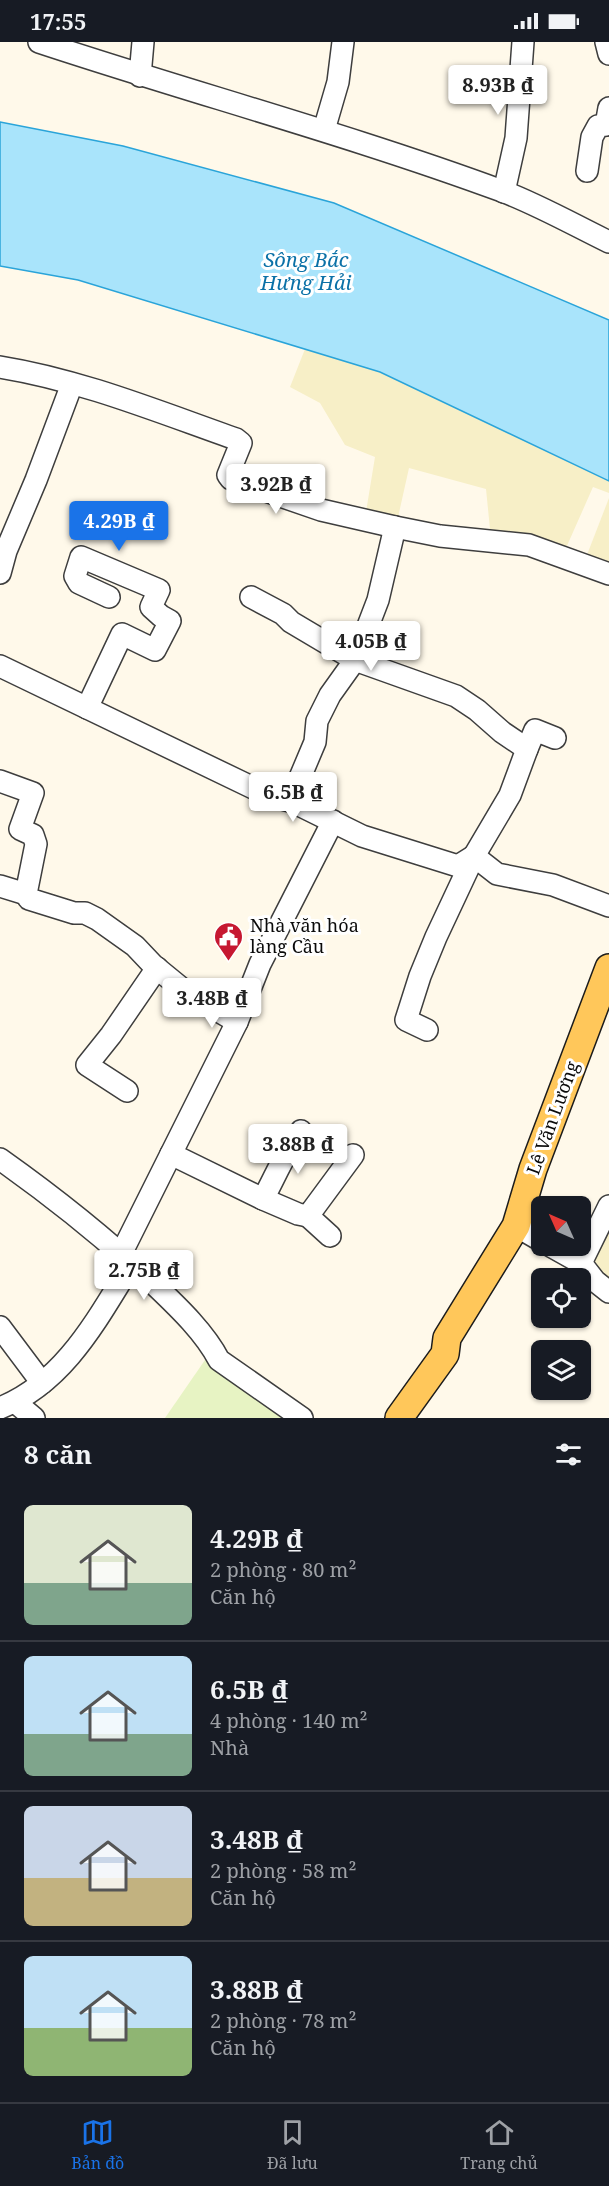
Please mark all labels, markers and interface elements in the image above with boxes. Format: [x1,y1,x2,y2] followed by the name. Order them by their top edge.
[30,6,86,36] text: 17:55
[443,65,553,116] pin: 8.93B ₫
[462,71,534,98] text: 8.93B ₫
[259,246,352,296] water label: Sông Bắc Hưng Hải
[221,464,331,515] pin: 3.92B ₫
[240,470,312,497] text: 3.92B ₫
[64,501,174,552] pin: 4.29B ₫
[83,507,155,534] text: 4.29B ₫
[316,621,426,672] pin: 4.05B ₫
[335,627,407,654] text: 4.05B ₫
[244,772,342,823] pin: 6.5B ₫
[263,778,323,805] text: 6.5B ₫
[250,913,359,958] place label: Nhà văn hóa làng Cầu
[213,920,245,962] public building icon: Nhà văn hóa làng Cầu
[157,978,267,1029] pin: 3.48B ₫
[176,984,248,1011] text: 3.48B ₫
[520,1057,584,1178] street label: Lê Văn Lương
[243,1124,353,1175] pin: 3.88B ₫
[262,1130,334,1157] text: 3.88B ₫
[531,1196,591,1256] north arrow
[531,1196,591,1400] map controls
[89,1250,199,1301] pin: 2.75B ₫
[108,1256,180,1283] text: 2.75B ₫
[531,1268,591,1328] button: locate
[531,1340,591,1400] button: layers
[24,1436,92,1472] text: 8 căn
[552,1438,585,1471] icon: filters
[210,1520,303,1556] text: 4.29B ₫
[72,1529,144,1601] icon: home
[210,1556,356,1583] text: 2 phòng · 80 m²
[210,1583,276,1610] text: Căn hộ
[210,1671,288,1707] text: 6.5B ₫
[72,1680,144,1752] icon: home
[210,1707,368,1734] text: 4 phòng · 140 m²
[210,1734,249,1761] text: Nhà
[210,1821,303,1857] text: 3.48B ₫
[72,1830,144,1902] icon: home
[210,1857,356,1884] text: 2 phòng · 58 m²
[210,1884,276,1911] text: Căn hộ
[210,1971,303,2007] text: 3.88B ₫
[72,1980,144,2052] icon: home
[210,2007,356,2034] text: 2 phòng · 78 m²
[210,2034,276,2061] text: Căn hộ
[71,2116,124,2174] tab: Bản đồ
[267,2116,318,2174] tab: Đã lưu
[460,2116,538,2174] tab: Trang chủ

